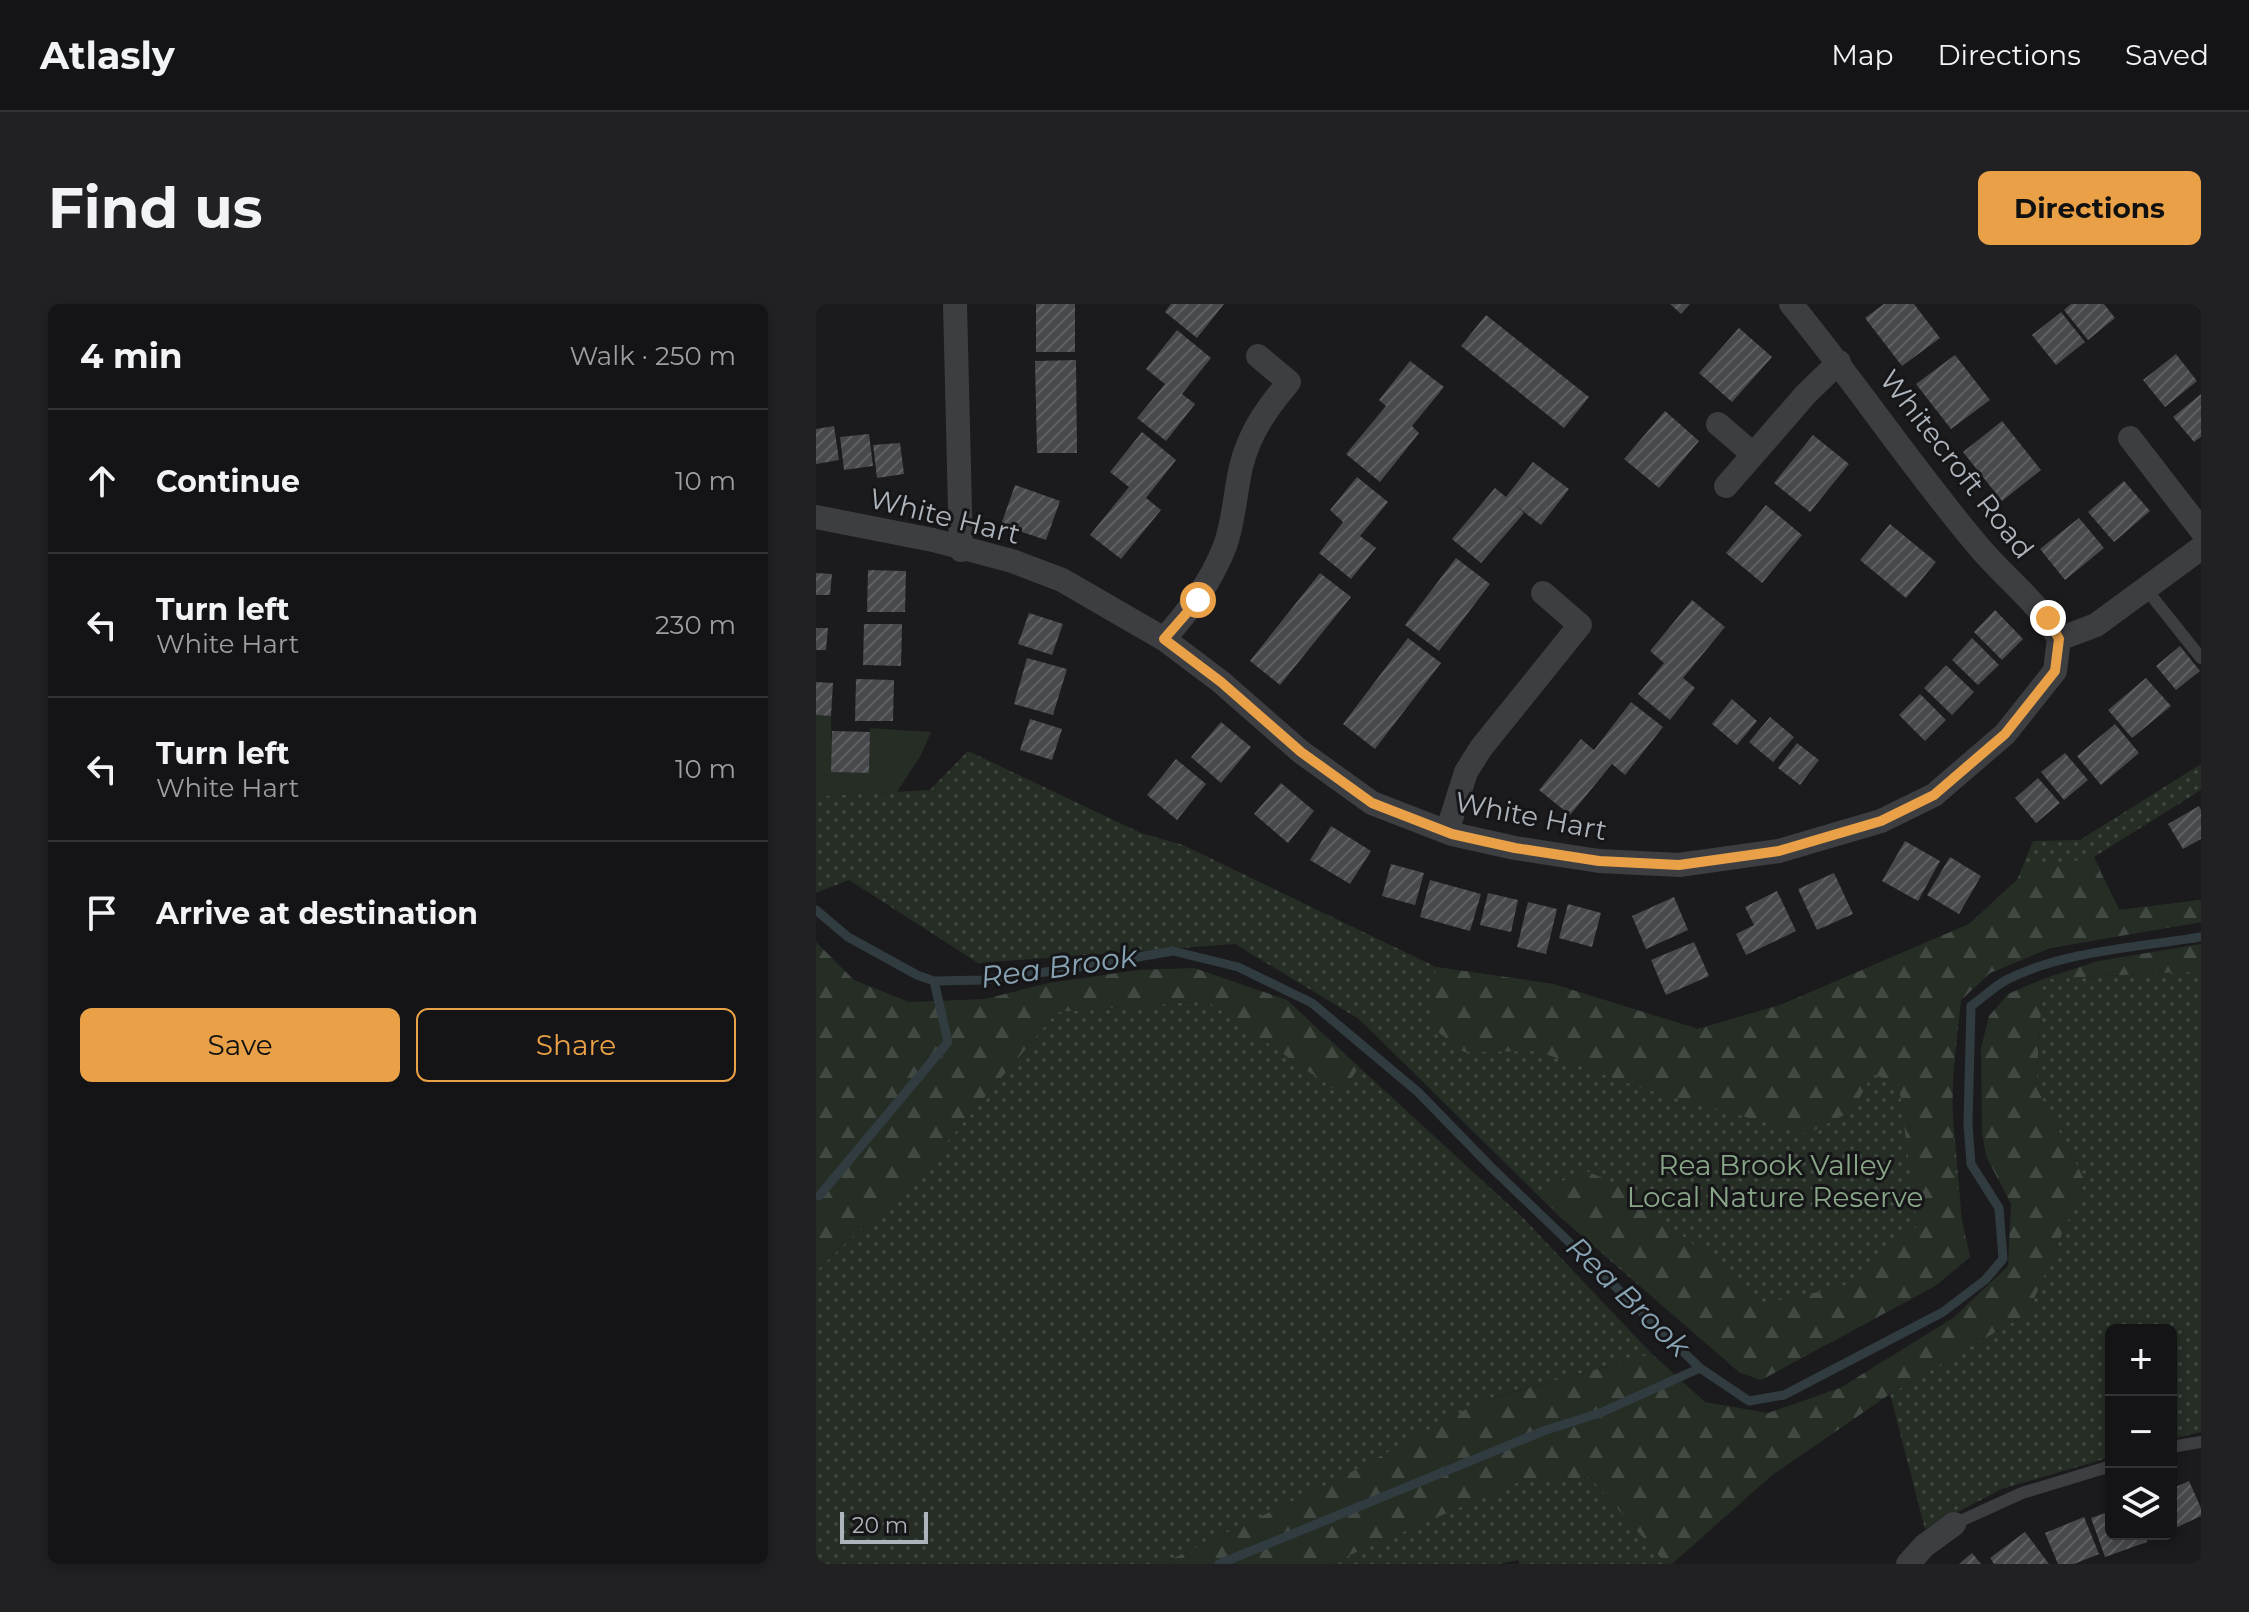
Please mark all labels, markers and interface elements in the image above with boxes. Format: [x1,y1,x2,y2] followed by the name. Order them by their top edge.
[40,32,175,79] text: Atlasly
[1831,38,1893,72] text: Map
[1937,38,2081,72] text: Directions
[2125,38,2209,72] text: Saved
[1978,171,2201,245] button: Directions
[48,174,262,242] text: Find us
[80,335,182,377] text: 4 min
[569,340,736,372] text: Walk · 250 m
[1873,363,2041,565] street label: Whitecroft Road
[80,459,124,503] icon: ahead
[156,463,300,500] text: Continue
[675,465,736,497] text: 10 m
[866,481,1024,551] street label: White Hart
[1180,582,1216,618] route start
[156,591,289,628] text: Turn left
[2030,600,2066,636] route end
[80,603,124,647] icon: left
[655,609,736,641] text: 230 m
[156,628,299,660] text: White Hart
[156,735,289,772] text: Turn left
[80,747,124,791] icon: left
[675,753,736,785] text: 10 m
[156,772,299,804] text: White Hart
[1452,785,1610,847] street label: White Hart
[80,891,124,935] icon: arrive
[156,895,478,932] text: Arrive at destination
[978,937,1141,996] water label: Rea Brook
[80,1008,400,1082] button: Save
[416,1008,736,1082] button: Share
[1627,1148,1923,1214] park label: Rea Brook Valley Local Nature Reserve
[1559,1229,1699,1366] water label: Rea Brook
[2105,1324,2177,1540] map controls
[2105,1324,2177,1396] button: +
[2105,1396,2177,1468] button: −
[2105,1468,2177,1540] button: layers
[840,1508,928,1544] scale bar
[852,1512,908,1539] text: 20 m

